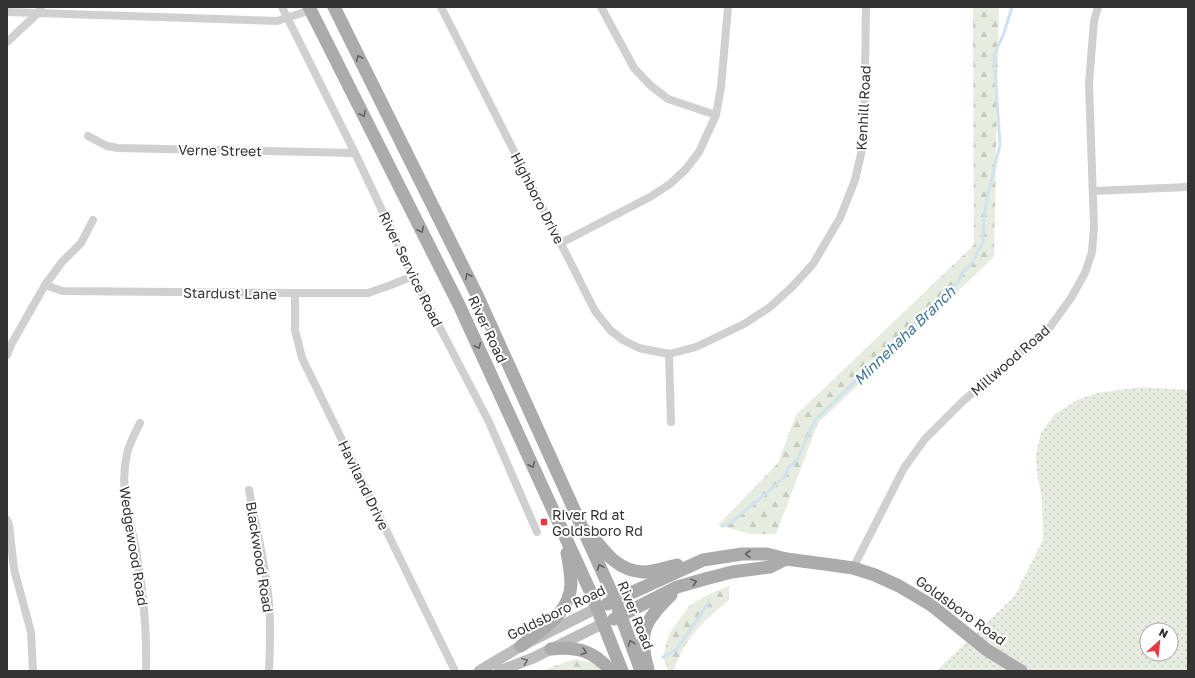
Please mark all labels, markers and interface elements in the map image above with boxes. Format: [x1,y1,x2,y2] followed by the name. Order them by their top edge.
[356,55,364,63] one-way arrow
[852,65,874,151] street label: Kenhill Road
[358,109,366,117] one-way arrow
[178,141,262,159] street label: Verne Street
[508,149,568,247] street label: Highboro Drive
[376,209,446,329] street label: River Service Road
[417,225,424,233] one-way arrow
[465,273,472,280] one-way arrow
[850,281,959,388] water label: Minnehaha Branch
[183,284,277,302] street label: Stardust Lane
[465,293,511,365] street label: River Road
[967,321,1053,399] street label: Millwood Road
[473,342,481,350] one-way arrow
[335,437,393,533] street label: Haviland Drive
[527,460,535,468] one-way arrow
[116,485,152,607] street label: Wedgewood Road
[243,500,277,614] street label: Blackwood Road
[552,506,643,539] place label: River Rd at Goldsboro Rd
[539,517,549,527] marker: River Rd at Goldsboro Rd
[745,550,751,558] one-way arrow
[596,564,604,571] one-way arrow
[913,572,1009,648] street label: Goldsboro Road
[615,578,657,652] street label: River Road
[691,578,698,587] one-way arrow
[504,581,608,643] street label: Goldsboro Road
[1139,622,1179,662] north arrow
[1157,625,1170,640] text: N
[627,640,636,647] one-way arrow
[580,647,587,656] one-way arrow
[521,658,529,666] one-way arrow

